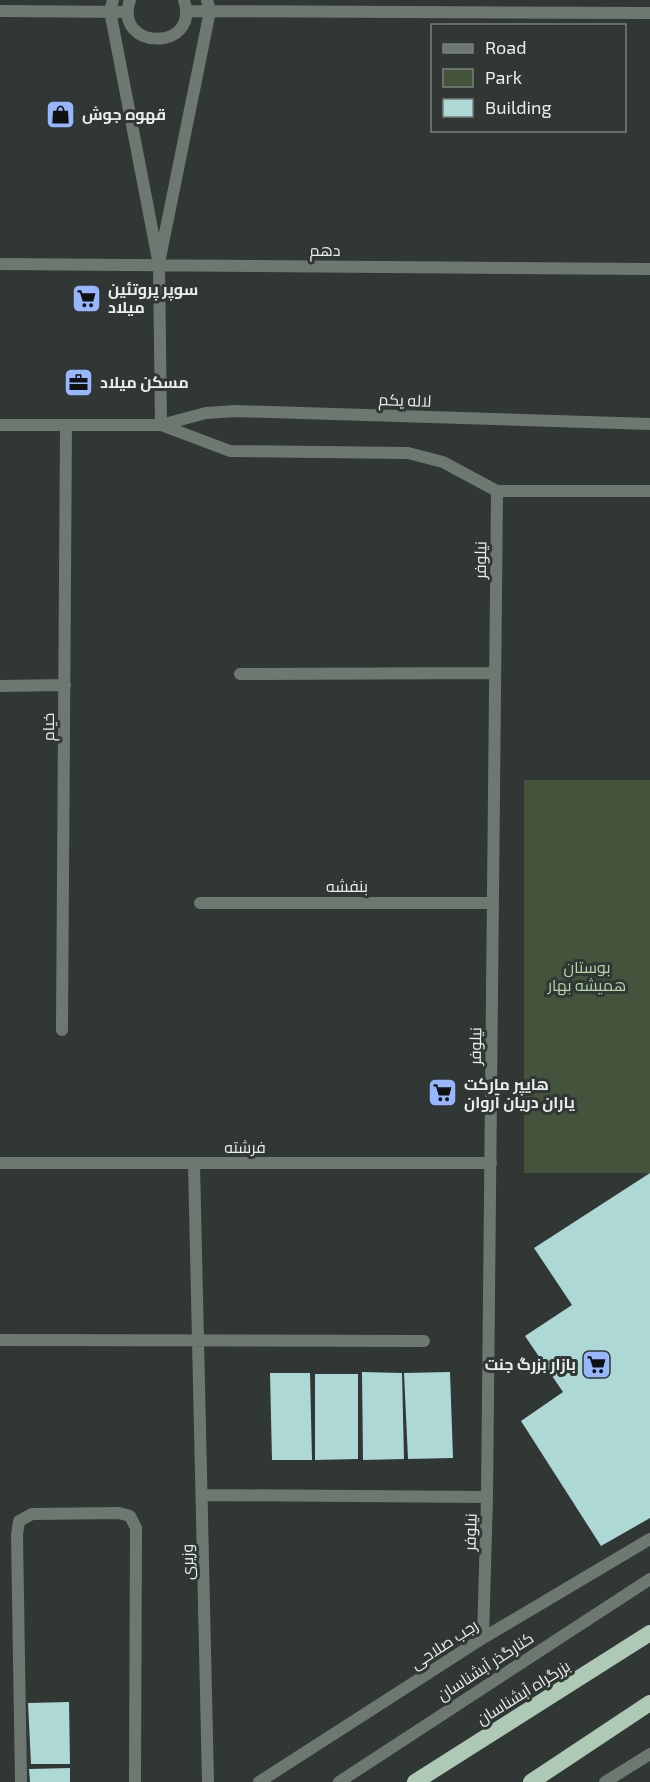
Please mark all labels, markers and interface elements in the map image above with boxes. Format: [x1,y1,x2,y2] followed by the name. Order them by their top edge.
[431,24,626,132] legend
[485,36,526,58] text: Road
[485,66,522,88] text: Park
[485,96,552,118] text: Building
[45,98,77,130] shop icon: قهوه جوش
[82,104,166,124] place label: قهوه جوش
[309,240,341,262] street label: دهم
[108,279,198,316] place label: سوپر پروتئین میلاد
[71,282,103,314] supermarket icon: سوپر پروتئین میلاد
[63,366,95,398] office icon: مسکن میلاد
[100,372,189,392] place label: مسکن میلاد
[378,389,432,413] street label: لاله یکم
[470,541,490,580] street label: نیلوفر
[38,713,60,741] street label: خیام
[326,876,368,896] street label: بنفشه
[547,957,626,996] park label: بوستان همیشه بهار
[465,1027,485,1066] street label: نیلوفر
[464,1074,575,1112] place label: هایپر مارکت یاران دریان آروان
[427,1077,459,1109] supermarket icon: هایپر مارکت یاران دریان آروان
[224,1137,266,1157] street label: فرشته
[581,1348,613,1380] supermarket icon: بازار بزرگ جنت
[485,1354,576,1374] place label: بازار بزرگ جنت
[459,1513,481,1552] street label: نیلوفر
[177,1544,198,1580] street label: وزیری
[406,1615,482,1674] street label: رجب صلاحی
[433,1627,538,1705] street label: کنارگذر آبشناسان
[473,1655,574,1730] street label: بزرگراه آبشناسان

